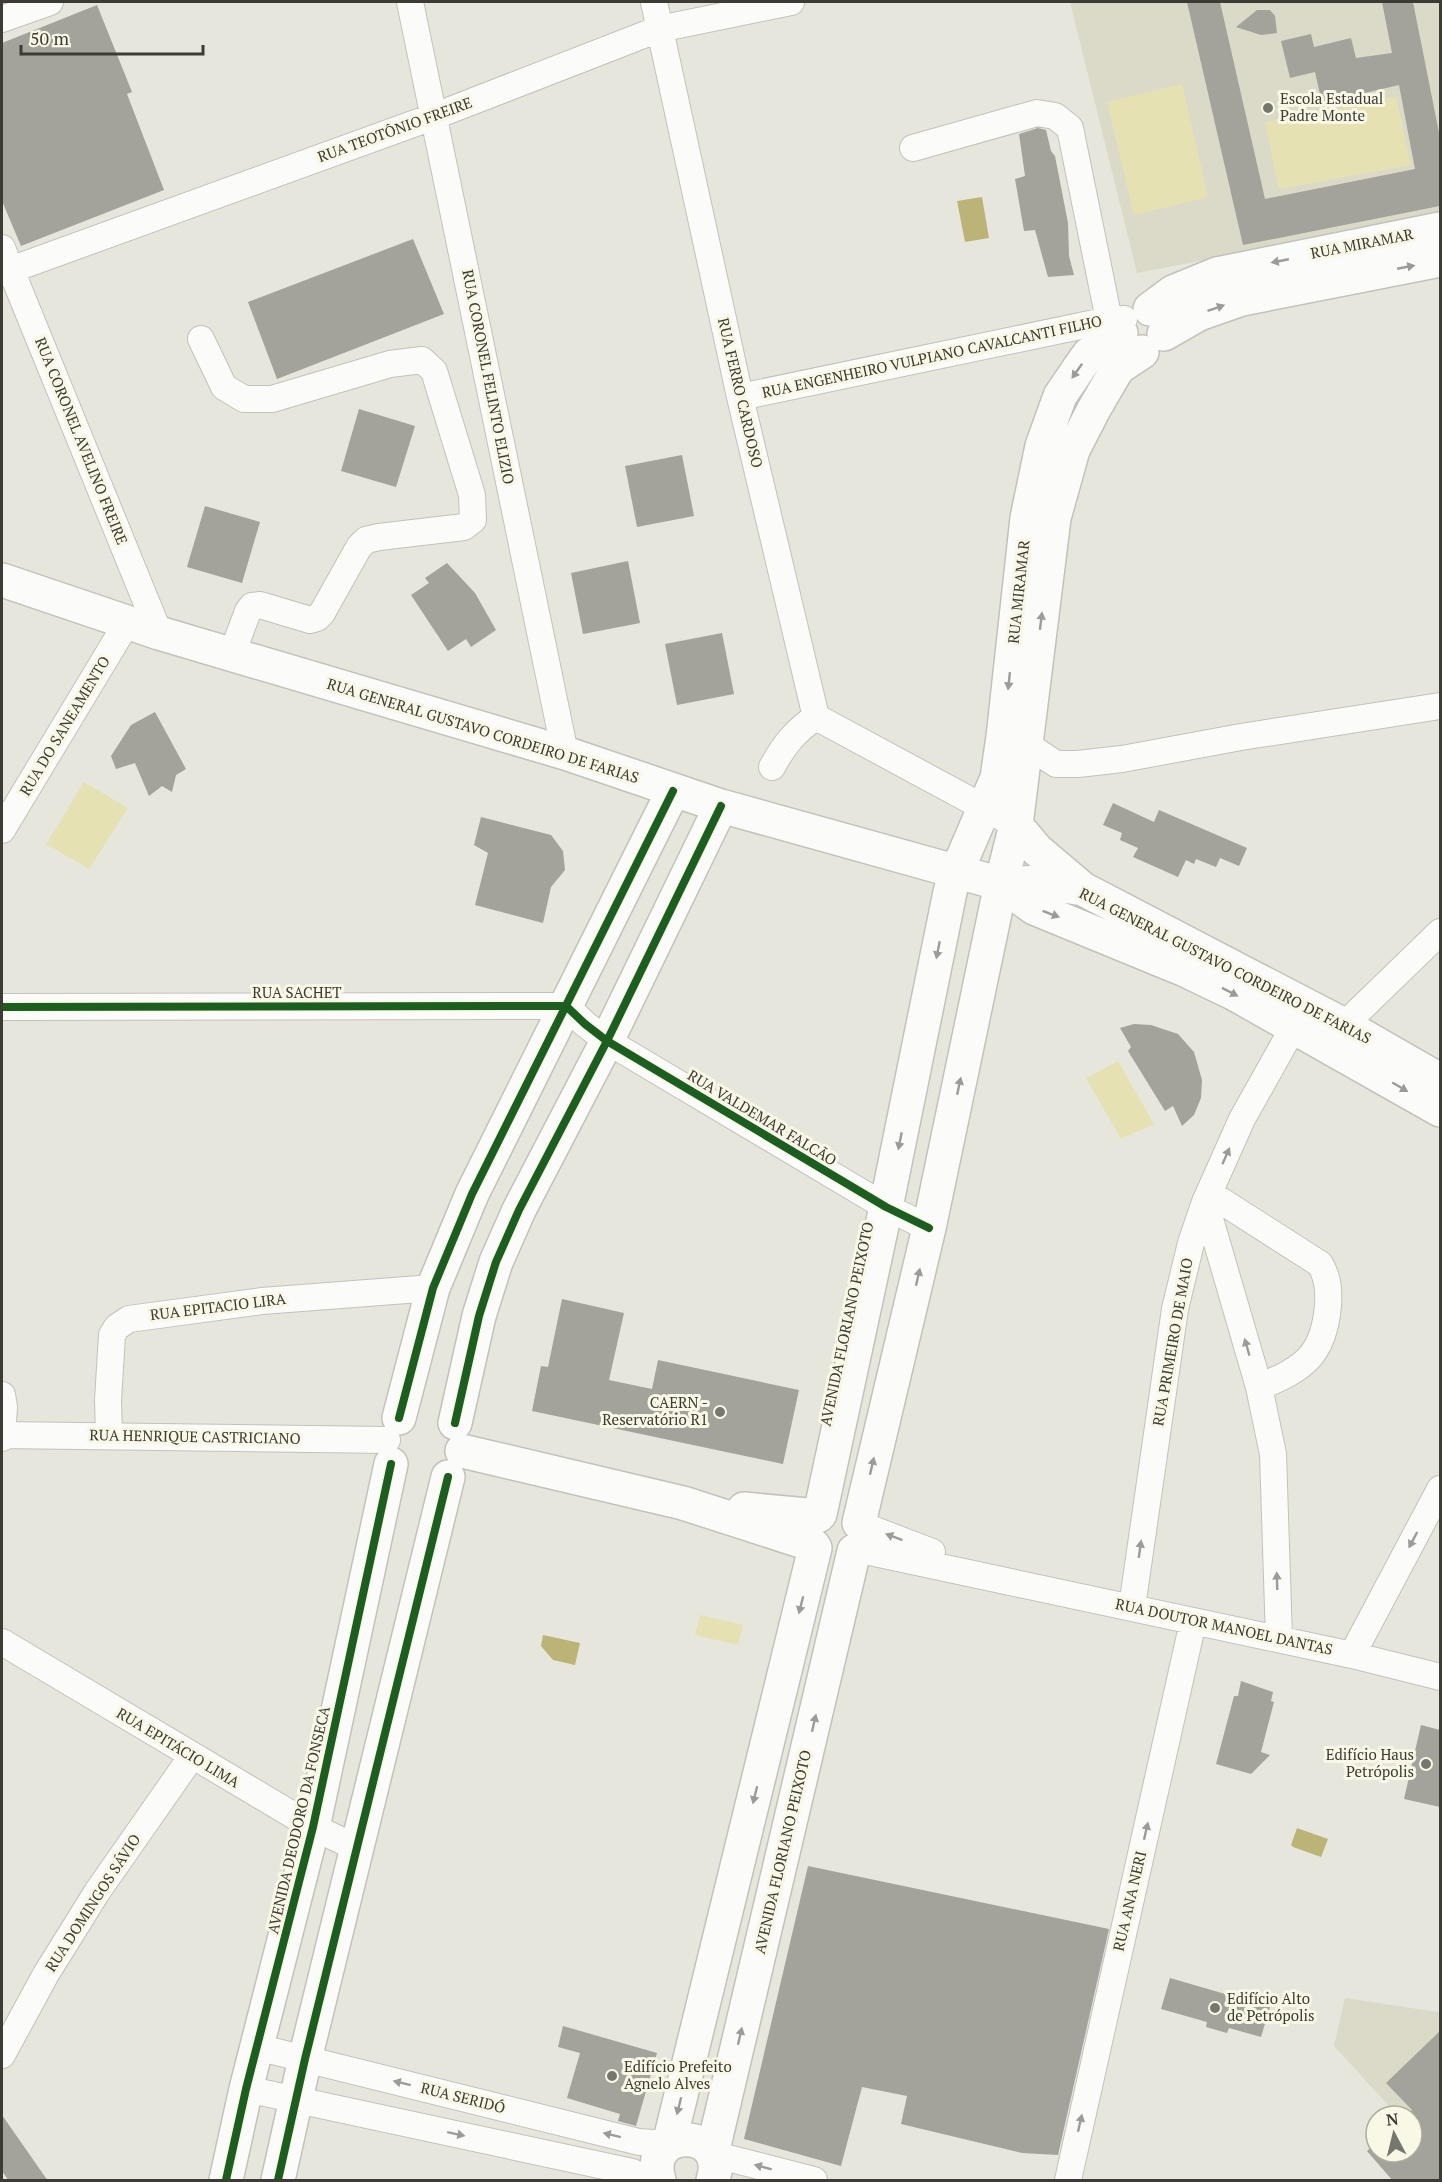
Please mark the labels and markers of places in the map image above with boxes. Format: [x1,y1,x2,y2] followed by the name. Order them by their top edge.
[1280,88,1383,125] place label: Escola Estadual Padre Monte
[1261,101,1275,115] marker: Escola Estadual Padre Monte
[602,1392,708,1429] place label: CAERN - Reservatório R1
[713,1405,727,1419] marker: CAERN - Reservatório R1
[1326,1744,1414,1781] place label: Edifício Haus Petrópolis
[1419,1757,1433,1771] marker: Edifício Haus Petrópolis
[1227,1988,1314,2025] place label: Edifício Alto de Petrópolis
[1208,2001,1222,2015] marker: Edifício Alto de Petrópolis
[624,2056,732,2093] place label: Edifício Prefeito Agnelo Alves
[605,2069,619,2083] marker: Edifício Prefeito Agnelo Alves

